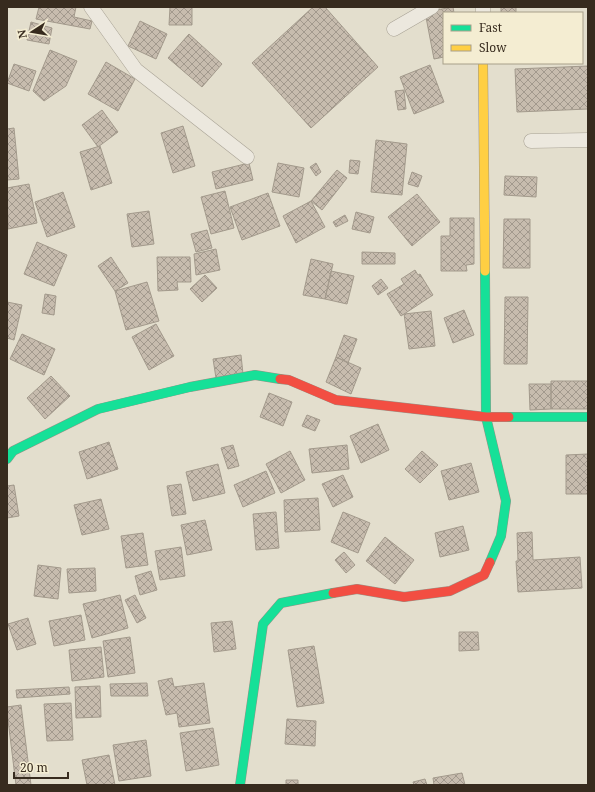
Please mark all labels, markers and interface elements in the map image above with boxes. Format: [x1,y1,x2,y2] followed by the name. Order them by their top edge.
[12,12,52,52] north arrow
[443,12,583,64] legend
[479,19,502,36] text: Fast
[13,28,30,40] text: N
[479,39,507,56] text: Slow
[14,754,68,780] scale bar
[20,759,48,776] text: 20 m

